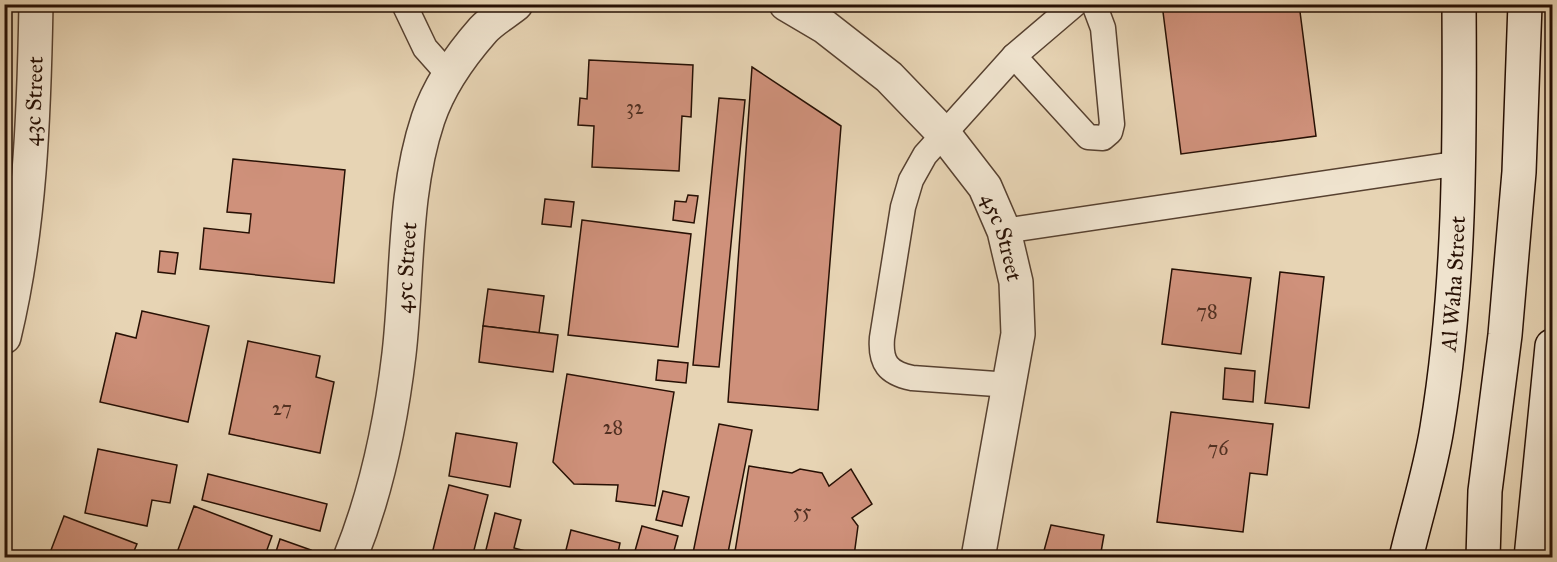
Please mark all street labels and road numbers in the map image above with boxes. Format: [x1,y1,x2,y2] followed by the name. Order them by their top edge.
[18,56,49,147] street label: 43c Street
[975,189,1028,284] street label: 45c Street
[1434,215,1471,354] street label: Al Waha Street
[390,221,423,314] street label: 45c Street

